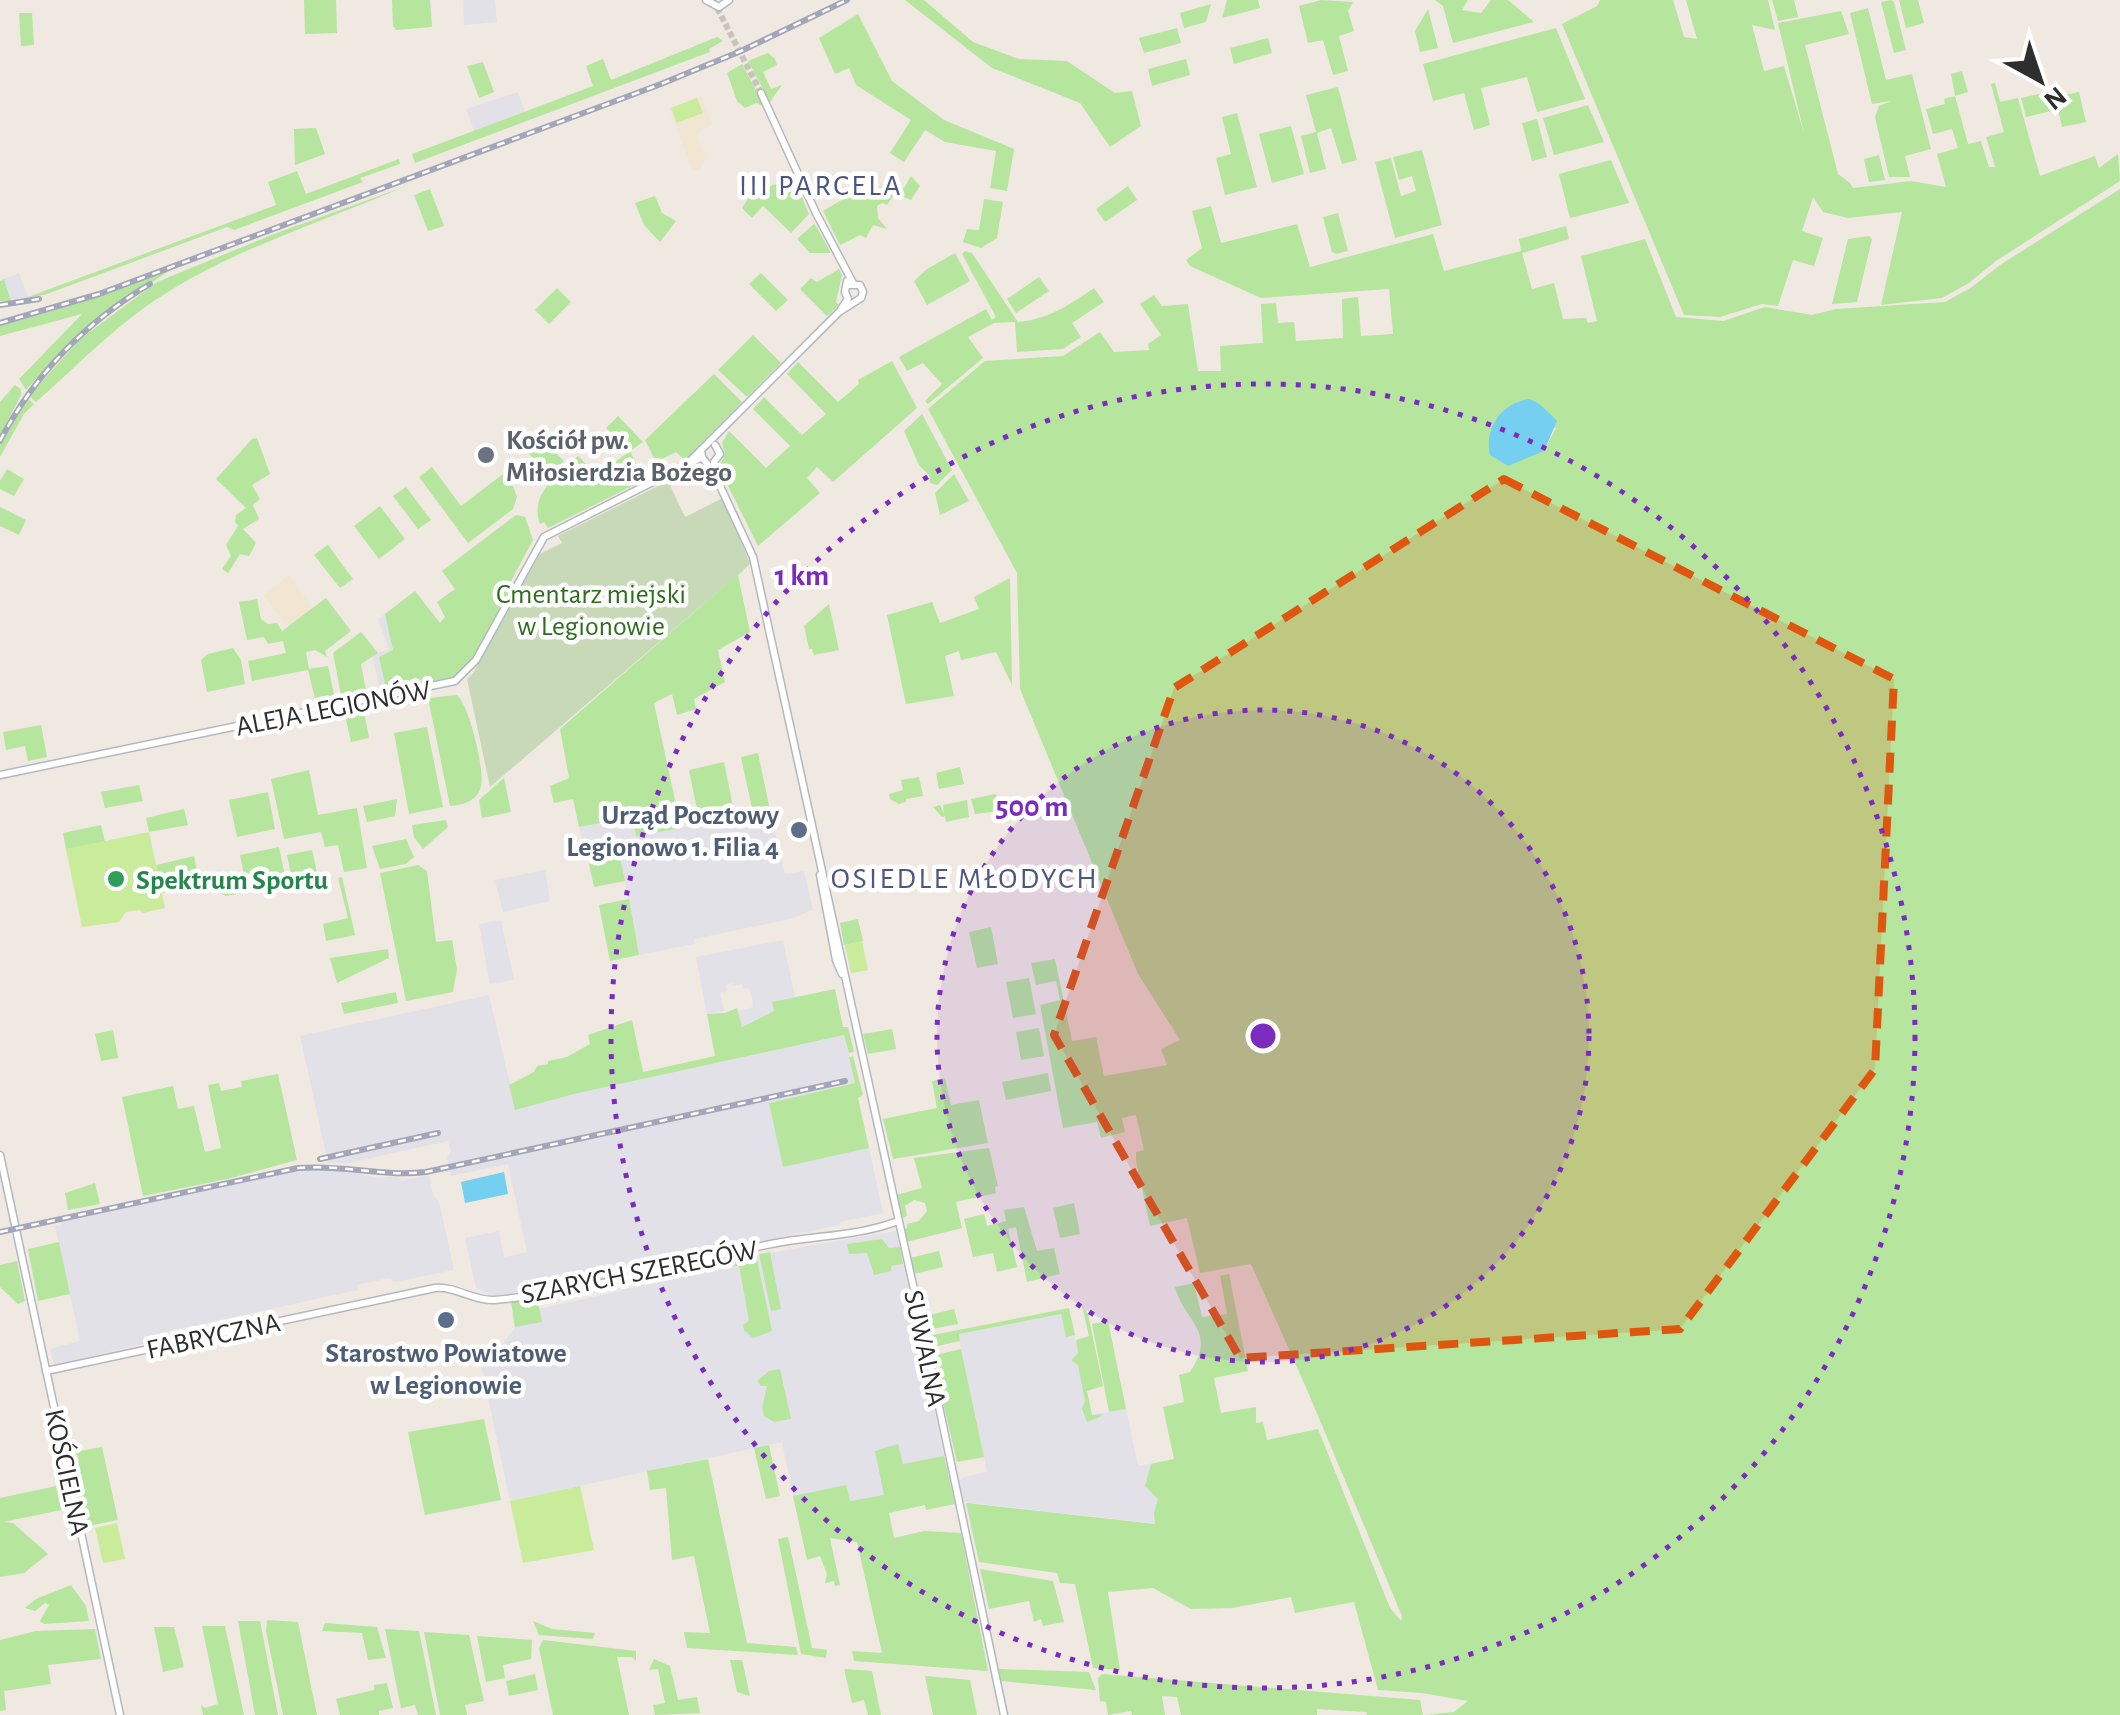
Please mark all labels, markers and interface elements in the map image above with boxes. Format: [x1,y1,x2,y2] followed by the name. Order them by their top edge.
[1990,30,2090,130] north arrow
[2038,81,2071,115] text: N
[739,171,903,201] district label: III PARCELA
[506,427,732,487] place label: Kościół pw. Miłosierdzia Bożego
[475,444,497,466] marker: Kościół pw. Miłosierdzia Bożego
[775,561,829,591] text: 1 km
[496,581,686,641] park label: Cmentarz miejski w Legionowie
[233,673,433,742] street label: ALEJA LEGIONÓW
[996,792,1068,822] text: 500 m
[566,802,779,862] place label: Urząd Pocztowy Legionowo 1. Filia 4
[788,819,810,841] marker: Urząd Pocztowy Legionowo 1. Filia 4
[831,864,1099,894] district label: OSIEDLE MŁODYCH
[136,867,328,895] place label: Spektrum Sportu
[105,868,127,890] marker: Spektrum Sportu
[1245,1018,1281,1054] centre of rings
[518,1233,760,1310] street label: SZARYCH SZEREGÓW
[898,1288,950,1409] street label: SUWALNA
[144,1309,283,1365] street label: FABRYCZNA
[435,1309,457,1331] marker: Starostwo Powiatowe w Legionowie
[325,1340,567,1400] place label: Starostwo Powiatowe w Legionowie
[39,1406,96,1538] street label: KOŚCIELNA

